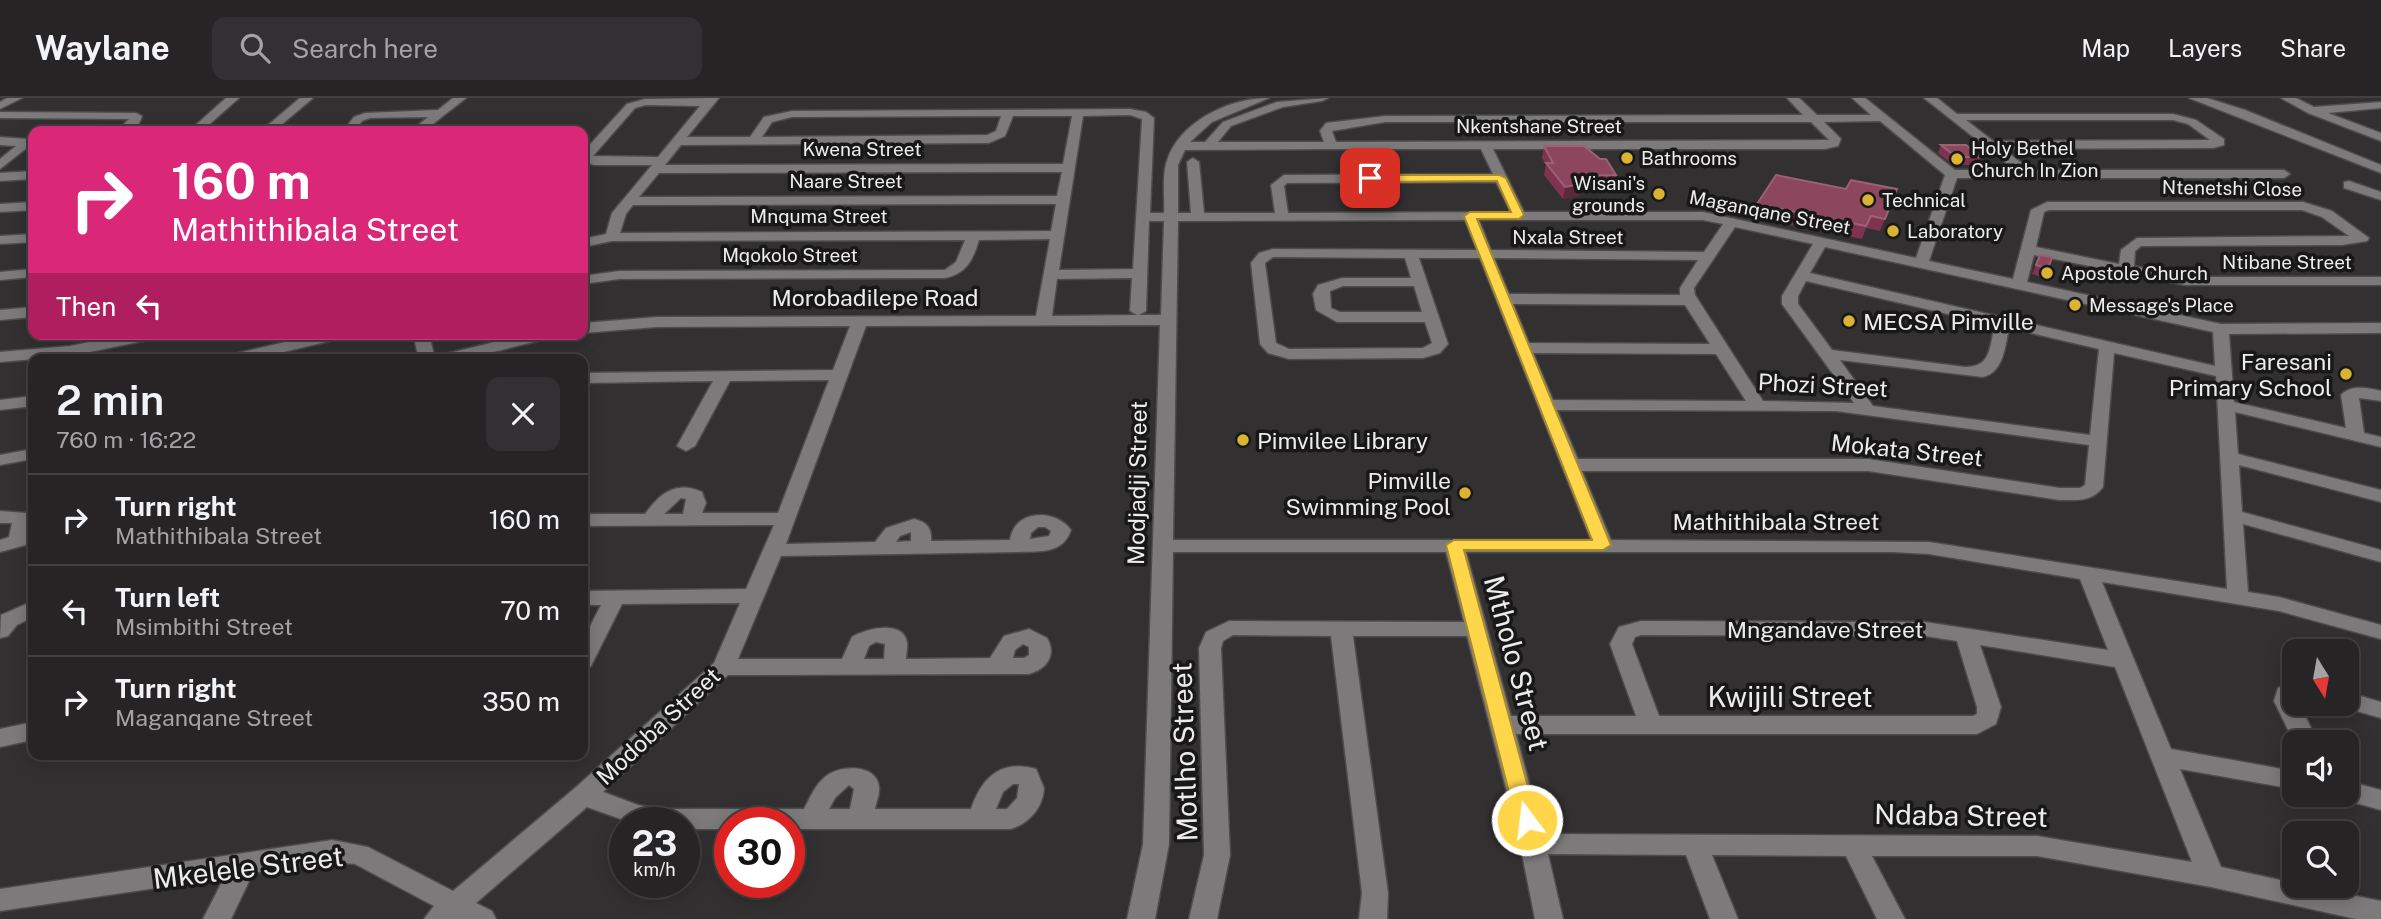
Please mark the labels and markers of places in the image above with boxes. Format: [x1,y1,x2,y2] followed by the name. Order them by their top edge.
[1971,137,2098,181] place label: Holy Bethel Church In Zion
[1641,147,1737,169] place label: Bathrooms
[1340,148,1400,208] pin
[1619,150,1635,166] marker: Bathrooms
[1949,151,1965,167] marker: Holy Bethel Church In Zion
[1572,172,1645,216] place label: Wisani's grounds
[1651,186,1667,202] marker: Wisani's grounds
[1882,189,1966,211] place label: Technical
[1860,192,1876,208] marker: Technical
[1907,220,2003,242] place label: Laboratory
[1885,223,1901,239] marker: Laboratory
[2061,262,2208,284] place label: Apostole Church
[2039,265,2055,281] marker: Apostole Church
[2089,294,2234,316] place label: Message's Place
[2067,297,2083,313] marker: Message's Place
[1863,308,2034,335] place label: MECSA Pimville
[1841,313,1857,329] marker: MECSA Pimville
[2169,348,2332,401] place label: Faresani Primary School
[2338,366,2354,382] marker: Faresani Primary School
[1257,427,1428,454] place label: Pimvilee Library
[1235,432,1251,448] marker: Pimvilee Library
[1285,467,1451,520] place label: Pimville Swimming Pool
[1457,485,1473,501] marker: Pimville Swimming Pool

